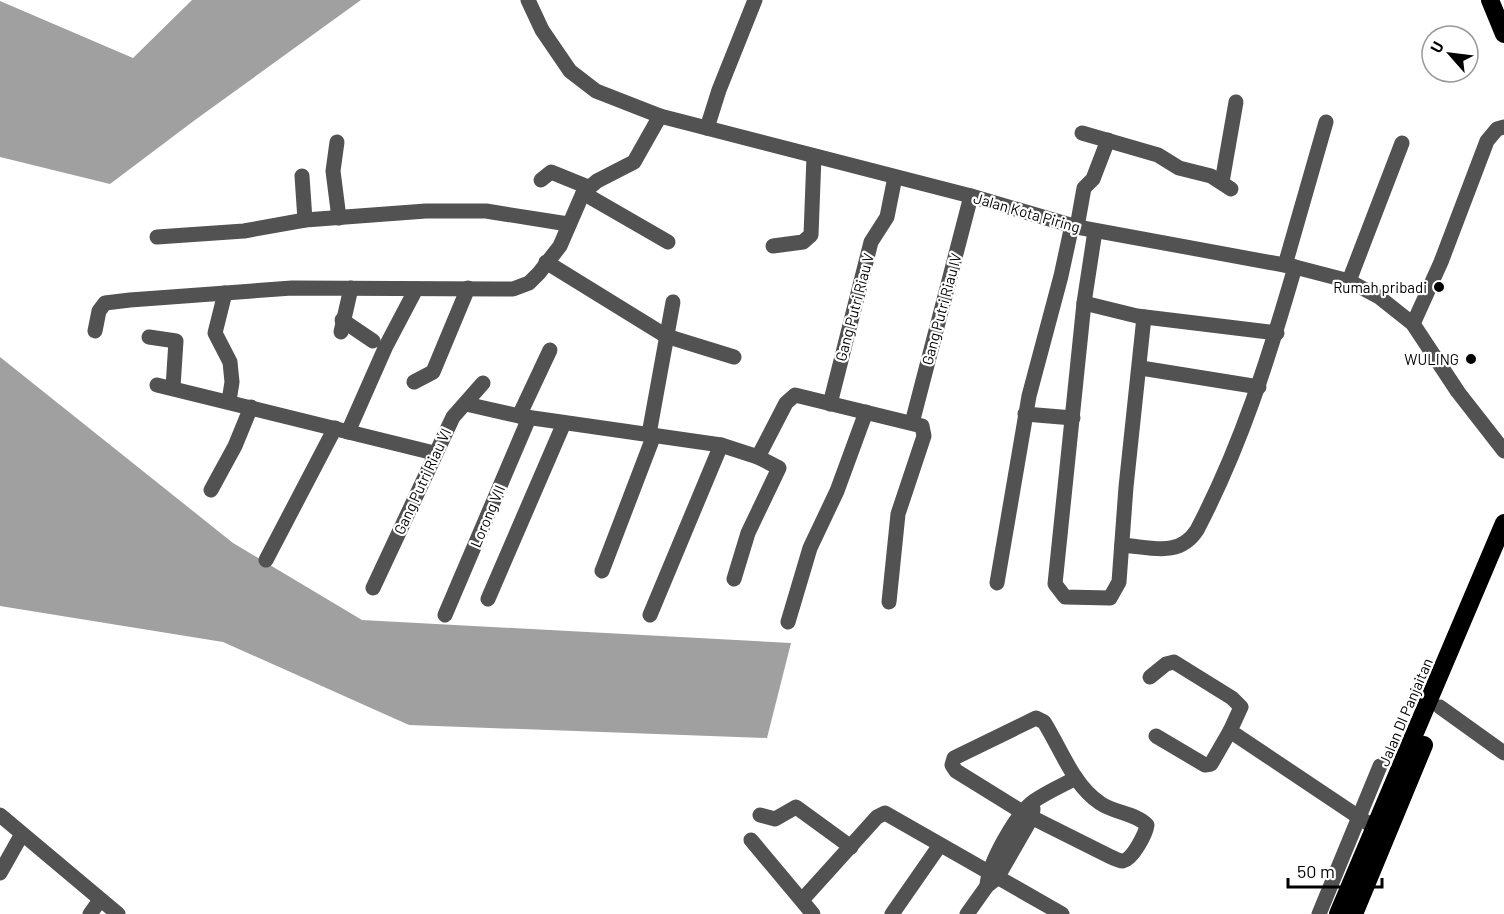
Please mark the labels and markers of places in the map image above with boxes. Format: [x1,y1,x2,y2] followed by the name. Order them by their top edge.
[1333,278,1427,296] place label: Rumah pribadi
[1432,280,1446,294] marker: Rumah pribadi
[1404,350,1459,368] place label: WULING
[1464,352,1478,366] marker: WULING

